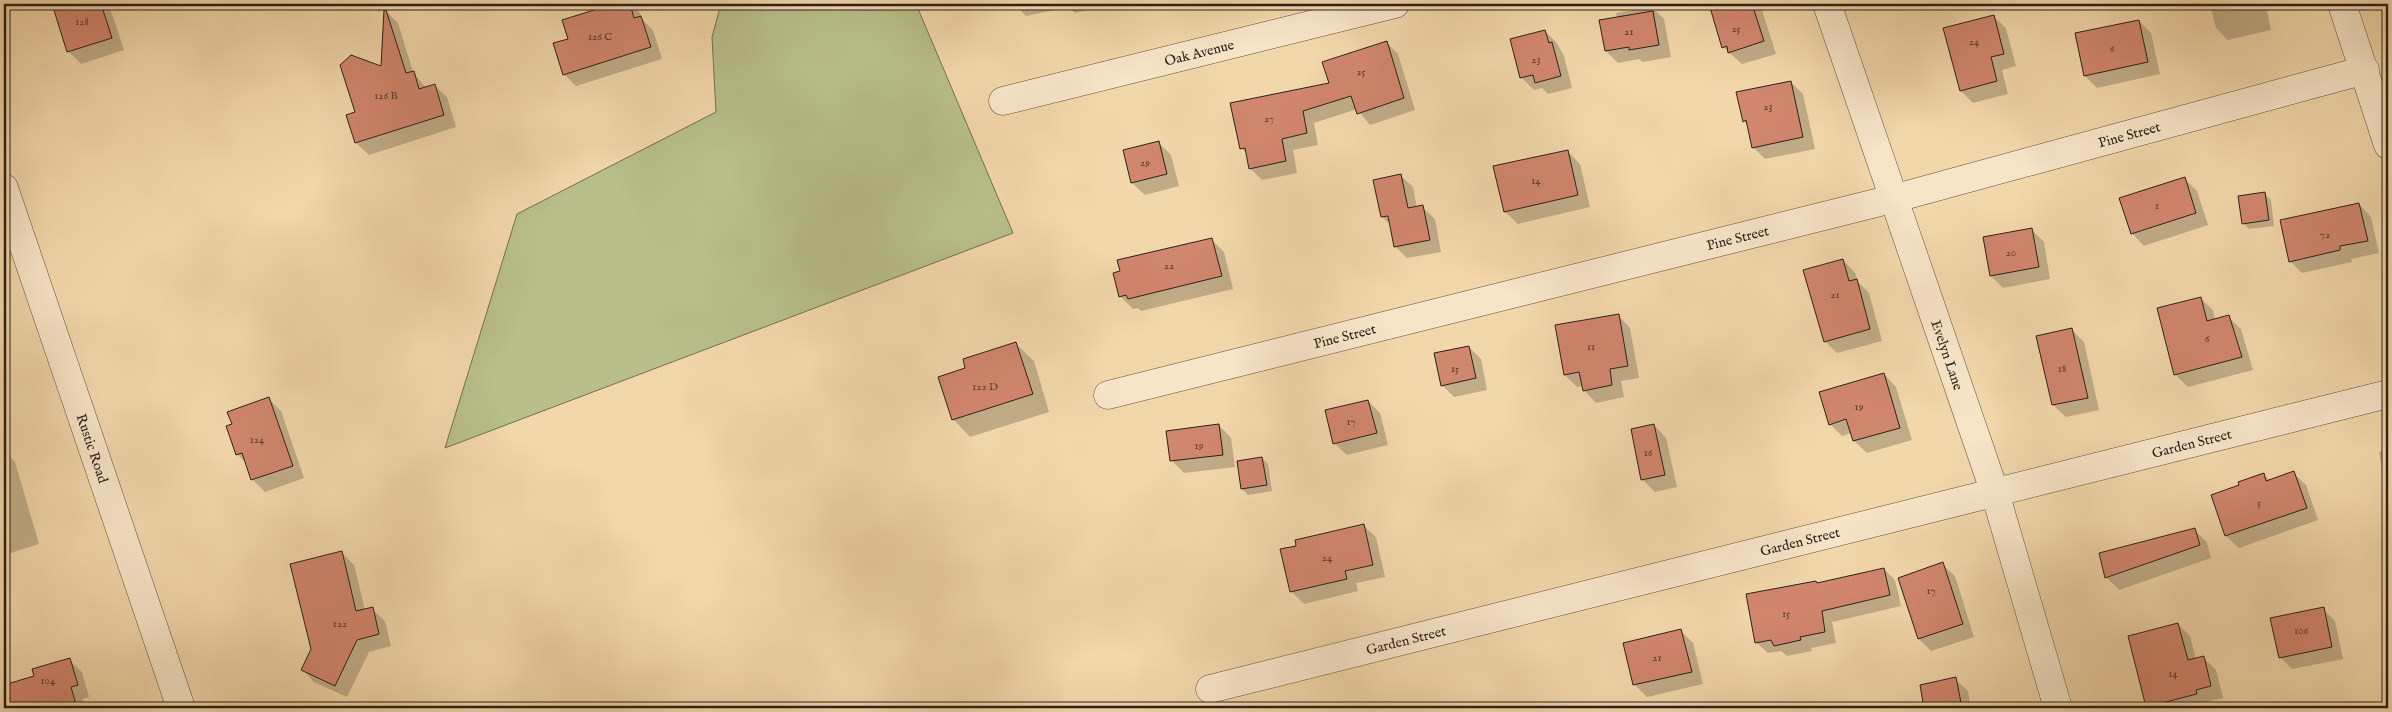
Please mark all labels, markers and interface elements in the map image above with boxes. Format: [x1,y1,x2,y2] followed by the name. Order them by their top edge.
[75,15,89,29] house number: 128
[1731,22,1741,36] house number: 25
[1624,25,1634,39] house number: 21
[588,30,612,44] house number: 126 C
[1969,35,1980,49] house number: 24
[1163,36,1237,71] street label: Oak Avenue
[2110,42,2115,56] house number: 6
[1531,53,1541,67] house number: 23
[1356,65,1366,79] house number: 25
[374,89,398,103] house number: 126 B
[1763,100,1773,114] house number: 23
[1264,112,1274,126] house number: 27
[2096,118,2163,152] street label: Pine Street
[1140,156,1150,170] house number: 29
[1531,174,1541,188] house number: 14
[2155,199,2159,213] house number: 1
[1705,222,1771,255] street label: Pine Street
[2320,228,2330,242] house number: 72
[2006,246,2016,260] house number: 20
[1164,259,1174,273] house number: 22
[1830,288,1840,302] house number: 21
[1926,318,1967,393] street label: Evelyn Lane
[1312,320,1378,353] street label: Pine Street
[2205,332,2210,346] house number: 6
[1587,340,1595,354] house number: 11
[1451,362,1459,376] house number: 15
[2058,362,2066,376] house number: 18
[972,380,998,394] house number: 122 D
[1855,400,1864,414] house number: 19
[72,412,112,486] street label: Rustic Road
[1346,415,1356,429] house number: 17
[2150,425,2234,463] street label: Garden Street
[250,433,265,447] house number: 124
[1195,439,1204,453] house number: 19
[1644,446,1653,460] house number: 16
[2257,496,2261,510] house number: 5
[1758,524,1842,561] street label: Garden Street
[1322,551,1333,565] house number: 24
[1926,584,1936,598] house number: 17
[1782,607,1790,621] house number: 15
[333,617,347,631] house number: 122
[1364,622,1448,660] street label: Garden Street
[2294,624,2308,638] house number: 106
[1652,651,1662,665] house number: 21
[2168,667,2178,681] house number: 14
[41,674,56,688] house number: 104

